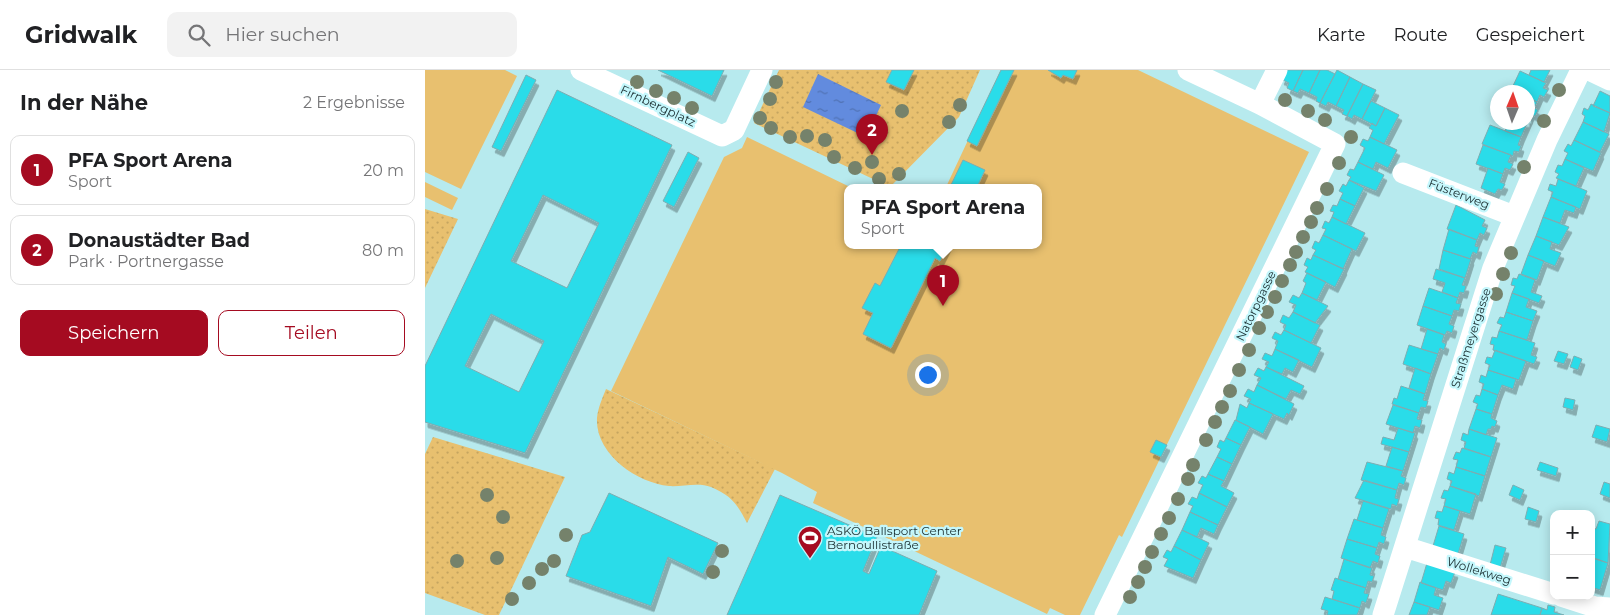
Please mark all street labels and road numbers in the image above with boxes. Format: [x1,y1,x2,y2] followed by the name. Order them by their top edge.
[618,82,698,130] street label: Firnbergplatz
[1427,175,1492,212] street label: Füsterweg
[1232,268,1279,343] street label: Natorpgasse
[1447,286,1494,390] street label: Straßmeyergasse
[1445,554,1513,587] street label: Wollekweg

